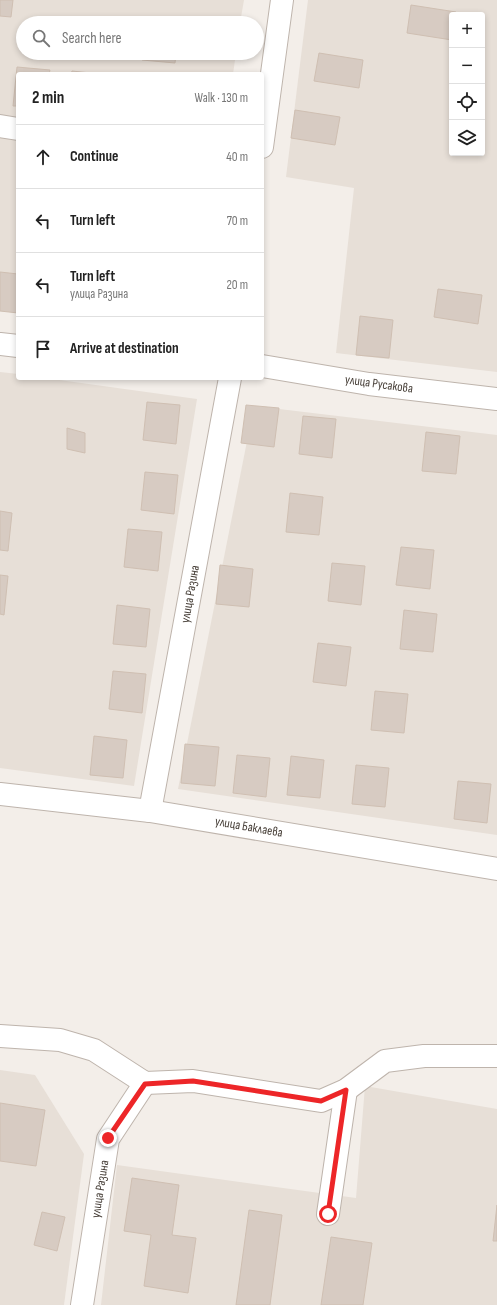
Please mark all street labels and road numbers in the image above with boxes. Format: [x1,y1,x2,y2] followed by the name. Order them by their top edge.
[344,371,414,397] street label: улица Русакова
[177,564,203,624] street label: улица Разина
[214,813,284,841] street label: улица Баклаева
[88,1159,112,1219] street label: улица Разина

